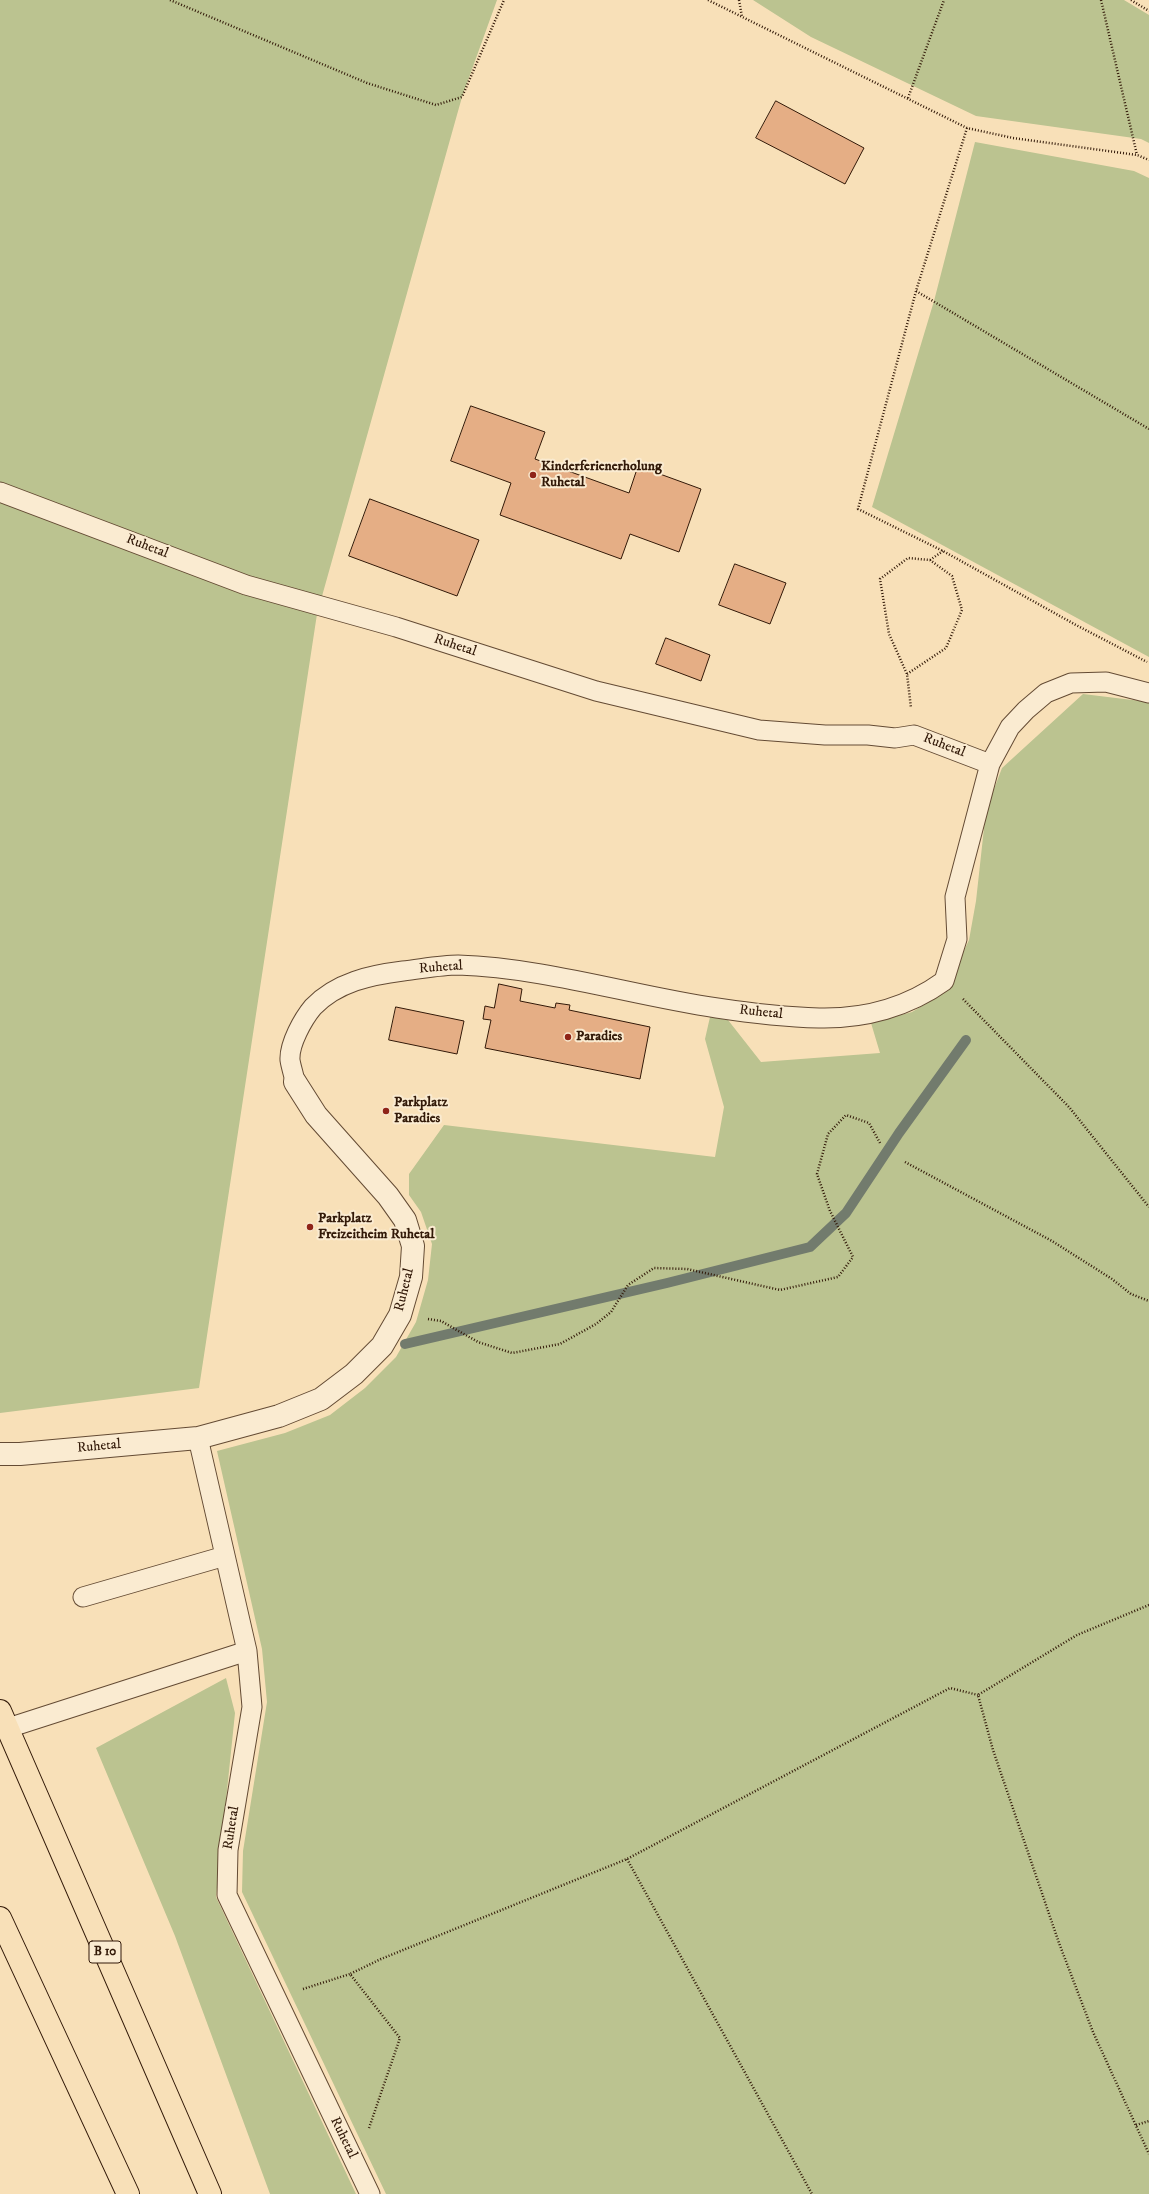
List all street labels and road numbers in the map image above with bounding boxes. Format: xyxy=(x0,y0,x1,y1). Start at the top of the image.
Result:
street label: Ruhetal xyxy=(124,531,170,563)
street label: Ruhetal xyxy=(432,631,478,661)
street label: Ruhetal xyxy=(921,730,967,762)
street label: Ruhetal xyxy=(419,958,463,978)
street label: Ruhetal xyxy=(738,1002,784,1024)
street label: Ruhetal xyxy=(392,1267,418,1313)
street label: Ruhetal xyxy=(76,1437,122,1457)
street label: Ruhetal xyxy=(220,1805,244,1851)
road number: B 10 xyxy=(89,1941,121,1963)
street label: Ruhetal xyxy=(326,2115,360,2161)

